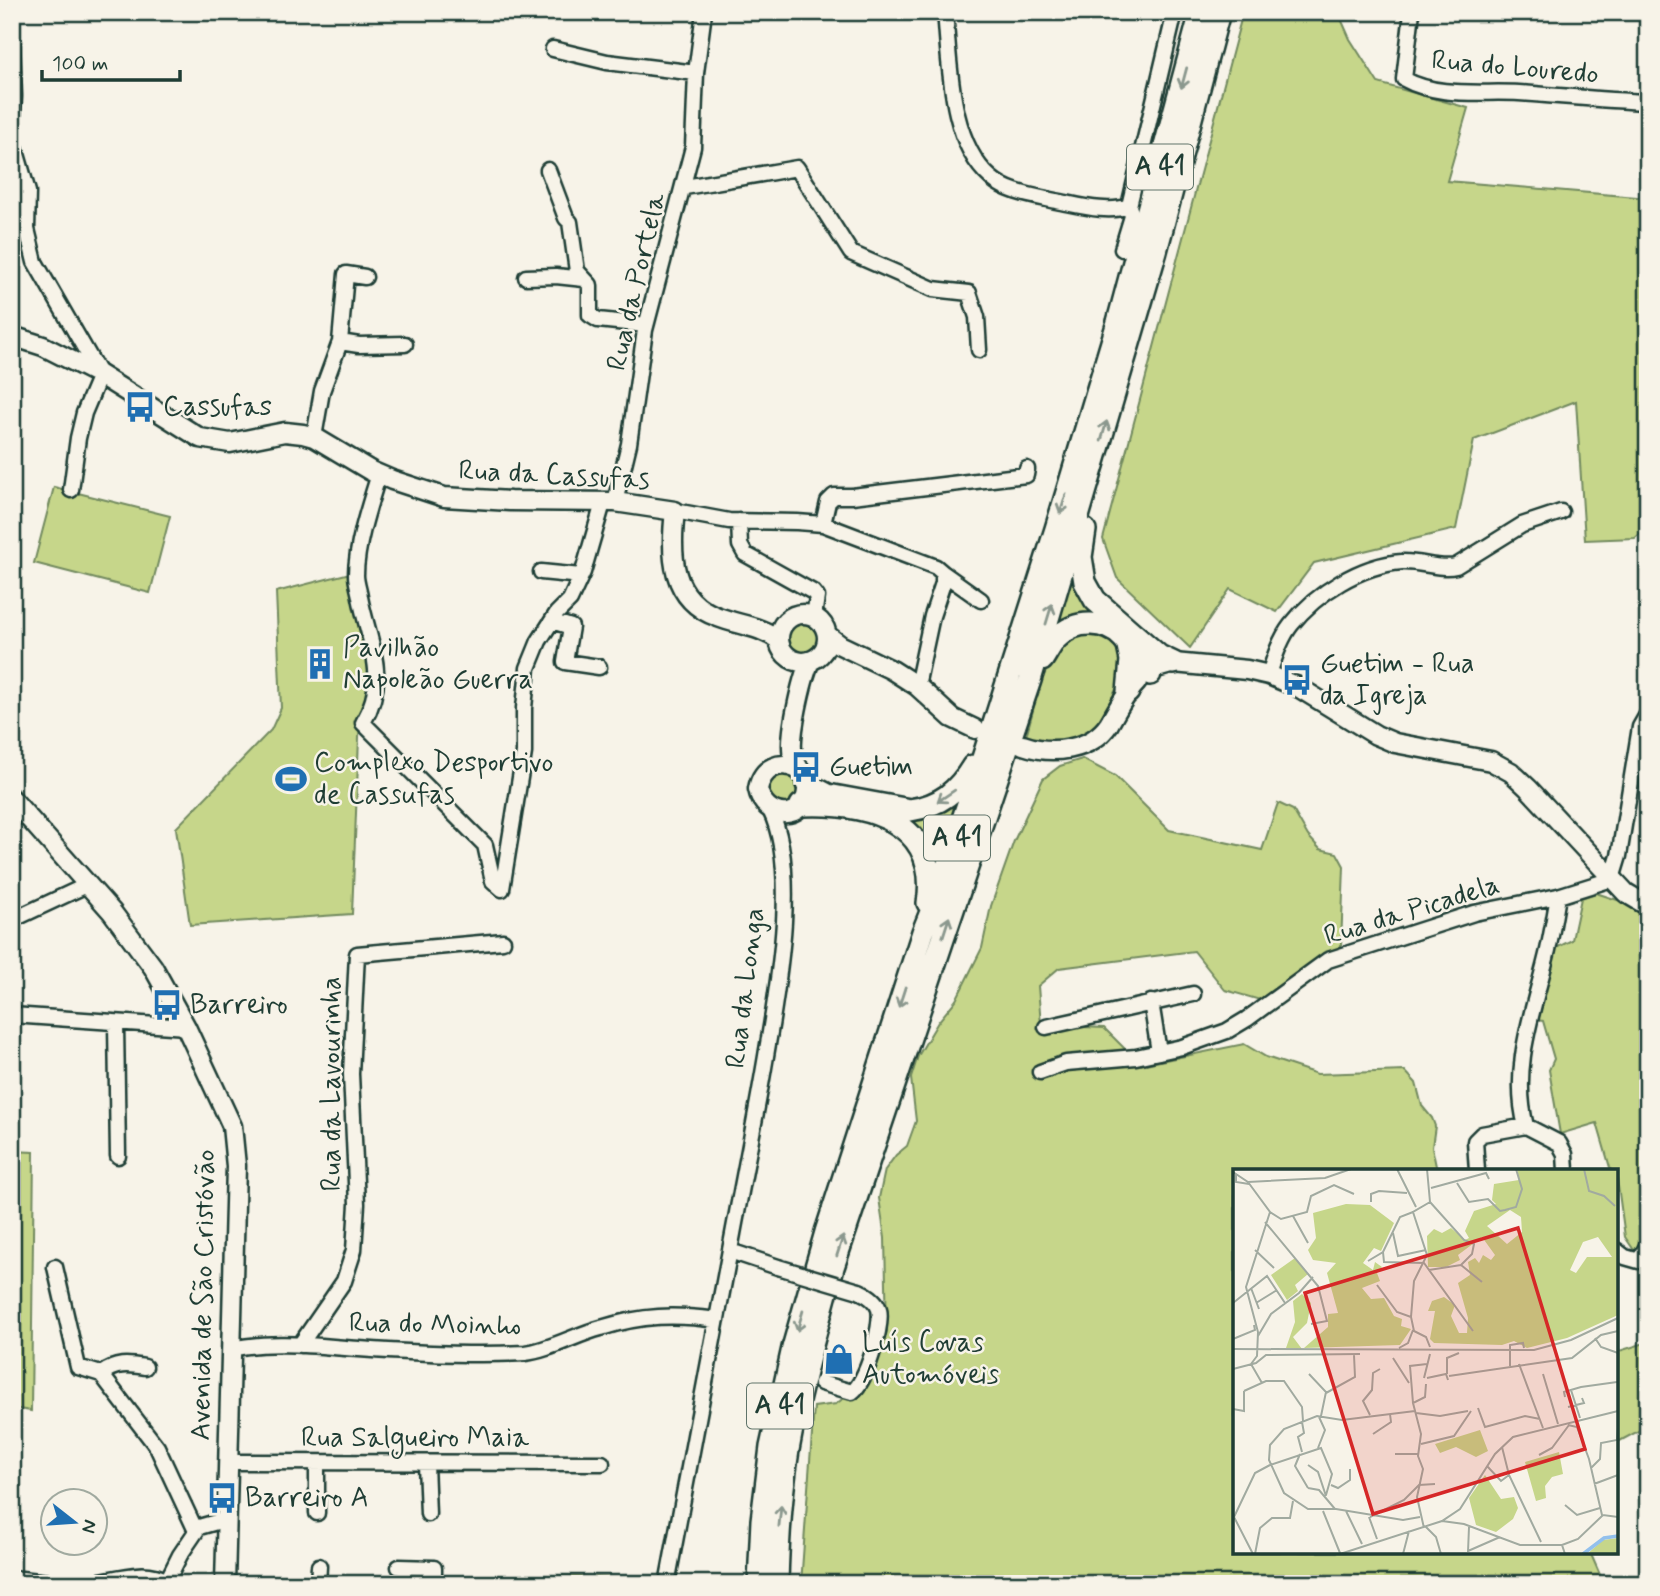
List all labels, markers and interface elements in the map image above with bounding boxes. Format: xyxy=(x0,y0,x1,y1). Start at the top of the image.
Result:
scale bar xyxy=(42,38,180,82)
street label: Rua do Louredo xyxy=(1430,42,1600,94)
text: 100 m xyxy=(52,50,108,78)
one-way arrow xyxy=(1176,67,1189,89)
road number: A 41 xyxy=(1127,144,1193,190)
street label: Rua da Portela xyxy=(599,189,675,374)
place label: Cassufas xyxy=(163,389,272,426)
bus stop icon: Cassufas xyxy=(123,390,157,424)
one-way arrow xyxy=(1099,420,1112,442)
street label: Rua da Cassufas xyxy=(457,453,651,499)
one-way arrow xyxy=(1056,493,1068,515)
one-way arrow xyxy=(1043,603,1056,625)
place label: Pavilhão Napoleão Guerra xyxy=(343,630,533,699)
place label: Guetim - Rua da Igreja xyxy=(1320,646,1474,715)
building icon: Pavilhão Napoleão Guerra xyxy=(303,647,337,681)
bus stop icon: Guetim - Rua da Igreja xyxy=(1280,663,1314,697)
place label: Complexo Desportivo de Cassufas xyxy=(314,745,554,814)
place label: Guetim xyxy=(829,749,913,786)
bus stop icon: Guetim xyxy=(789,750,823,784)
sports icon: Complexo Desportivo de Cassufas xyxy=(274,762,308,796)
one-way arrow xyxy=(937,789,956,803)
road number: A 41 xyxy=(924,816,990,860)
street label: Rua da Picadela xyxy=(1320,867,1504,955)
street label: Rua da Longa xyxy=(718,905,774,1071)
one-way arrow xyxy=(940,916,953,938)
street label: Rua da Lavourinha xyxy=(314,976,351,1192)
one-way arrow xyxy=(894,986,907,1008)
place label: Barreiro xyxy=(190,987,288,1024)
bus stop icon: Barreiro xyxy=(150,988,184,1022)
street label: Avenida de São Cristóvão xyxy=(183,1149,225,1441)
inset map xyxy=(1233,1169,1618,1554)
one-way arrow xyxy=(835,1236,848,1258)
street label: Rua do Moinho xyxy=(348,1305,522,1345)
one-way arrow xyxy=(793,1310,806,1332)
place label: Luís Covas Automóveis xyxy=(862,1325,999,1394)
shop icon: Luís Covas Automóveis xyxy=(822,1342,856,1376)
road number: A 41 xyxy=(747,1384,813,1428)
street label: Rua Salgueiro Maia xyxy=(301,1420,529,1459)
place label: Barreiro A xyxy=(245,1480,369,1517)
bus stop icon: Barreiro A xyxy=(205,1481,239,1515)
north arrow xyxy=(38,1488,108,1558)
one-way arrow xyxy=(774,1505,787,1527)
text: N xyxy=(75,1517,103,1536)

